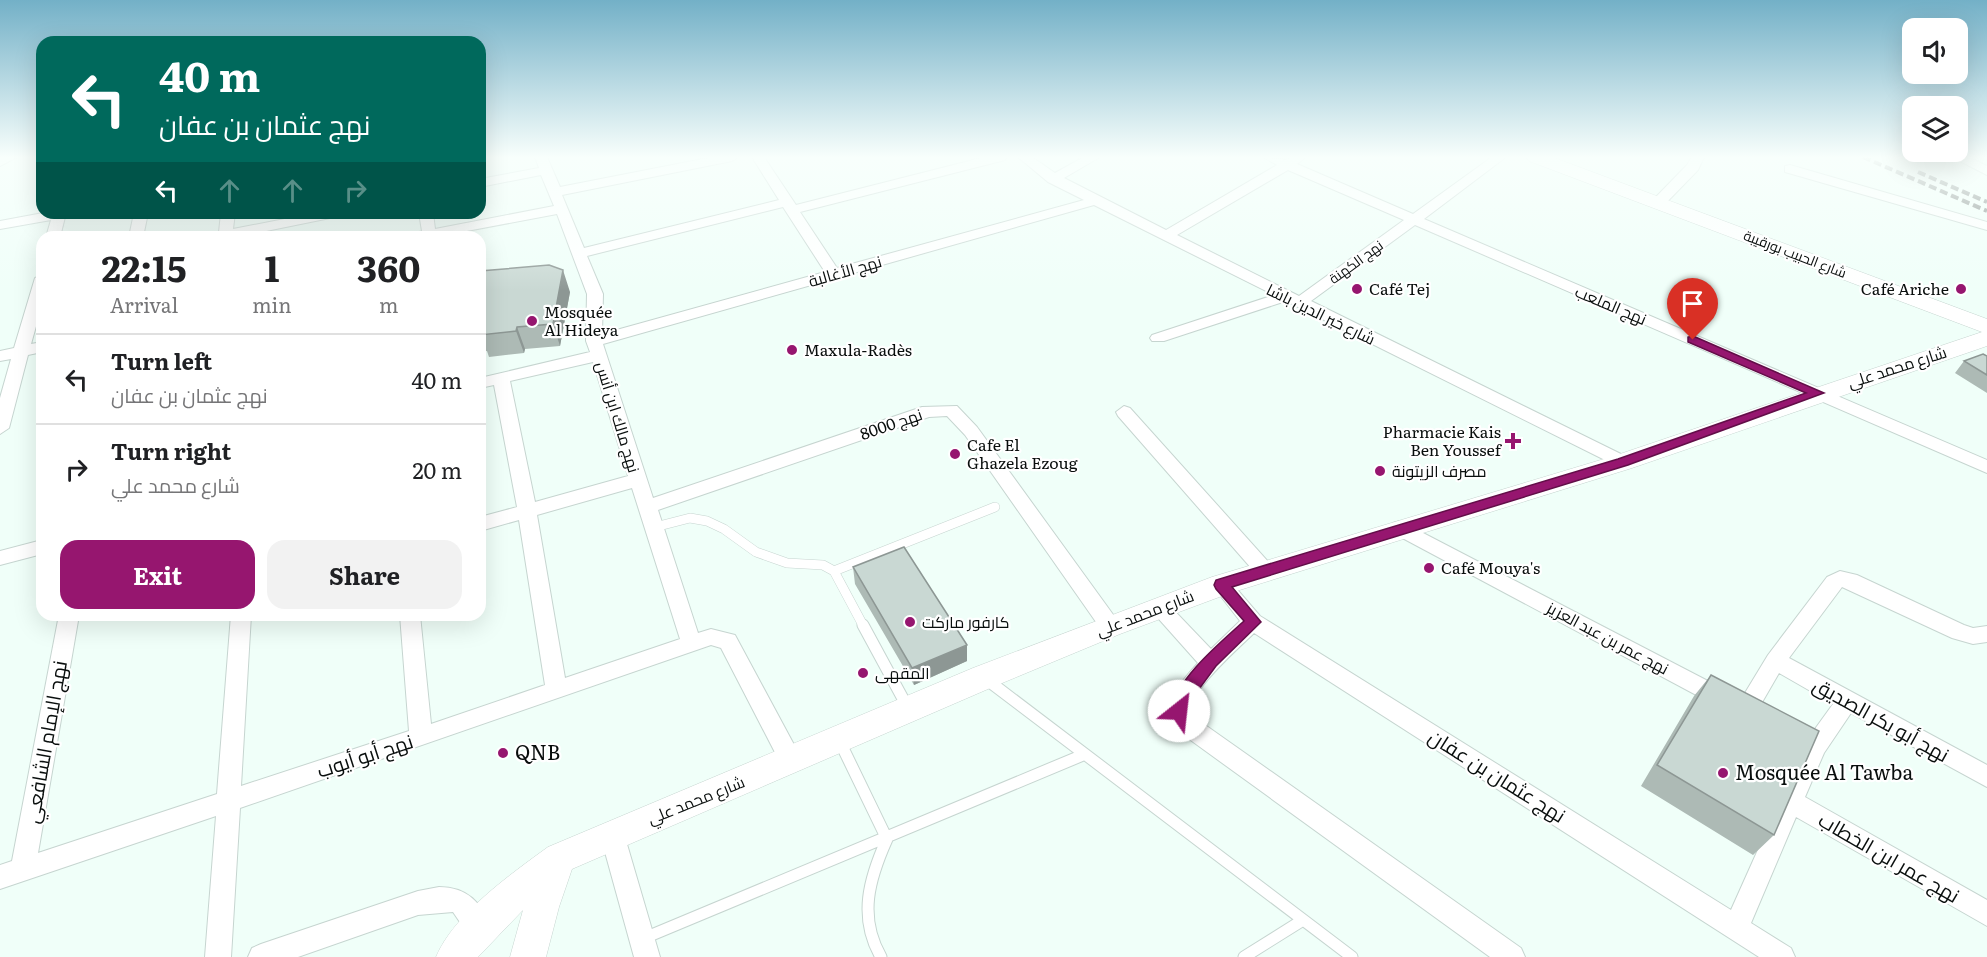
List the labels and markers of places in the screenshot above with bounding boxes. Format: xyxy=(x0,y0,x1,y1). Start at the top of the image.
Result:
place label: Café Tej xyxy=(1369,276,1430,300)
place label: Café Ariche xyxy=(1861,276,1949,300)
pin xyxy=(1667,278,1718,340)
marker: Café Tej xyxy=(1350,282,1364,296)
marker: Café Ariche xyxy=(1954,282,1968,296)
place label: Mosquée Al Hideya xyxy=(544,299,619,341)
marker: Mosquée Al Hideya xyxy=(525,314,539,328)
place label: Maxula-Radès xyxy=(804,337,912,361)
marker: Maxula-Radès xyxy=(785,343,799,357)
place label: Pharmacie Kais Ben Youssef xyxy=(1383,419,1503,461)
place label: Cafe El Ghazela Ezoug xyxy=(967,432,1078,474)
marker: Pharmacie Kais Ben Youssef xyxy=(1506,434,1520,448)
marker: Cafe El Ghazela Ezoug xyxy=(948,447,962,461)
place label: مصرف الزيتونة xyxy=(1392,458,1486,482)
marker: مصرف الزيتونة xyxy=(1373,464,1387,478)
place label: Café Mouya's xyxy=(1441,555,1540,579)
marker: Café Mouya's xyxy=(1422,561,1436,575)
place label: كارفور ماركت xyxy=(922,609,1010,633)
marker: كارفور ماركت xyxy=(903,615,917,629)
place label: المقهى xyxy=(875,660,929,684)
marker: المقهى xyxy=(856,666,870,680)
place label: QNB xyxy=(515,736,560,766)
marker: QNB xyxy=(496,746,510,760)
place label: Mosquée Al Tawba xyxy=(1735,756,1913,786)
marker: Mosquée Al Tawba xyxy=(1716,766,1730,780)

